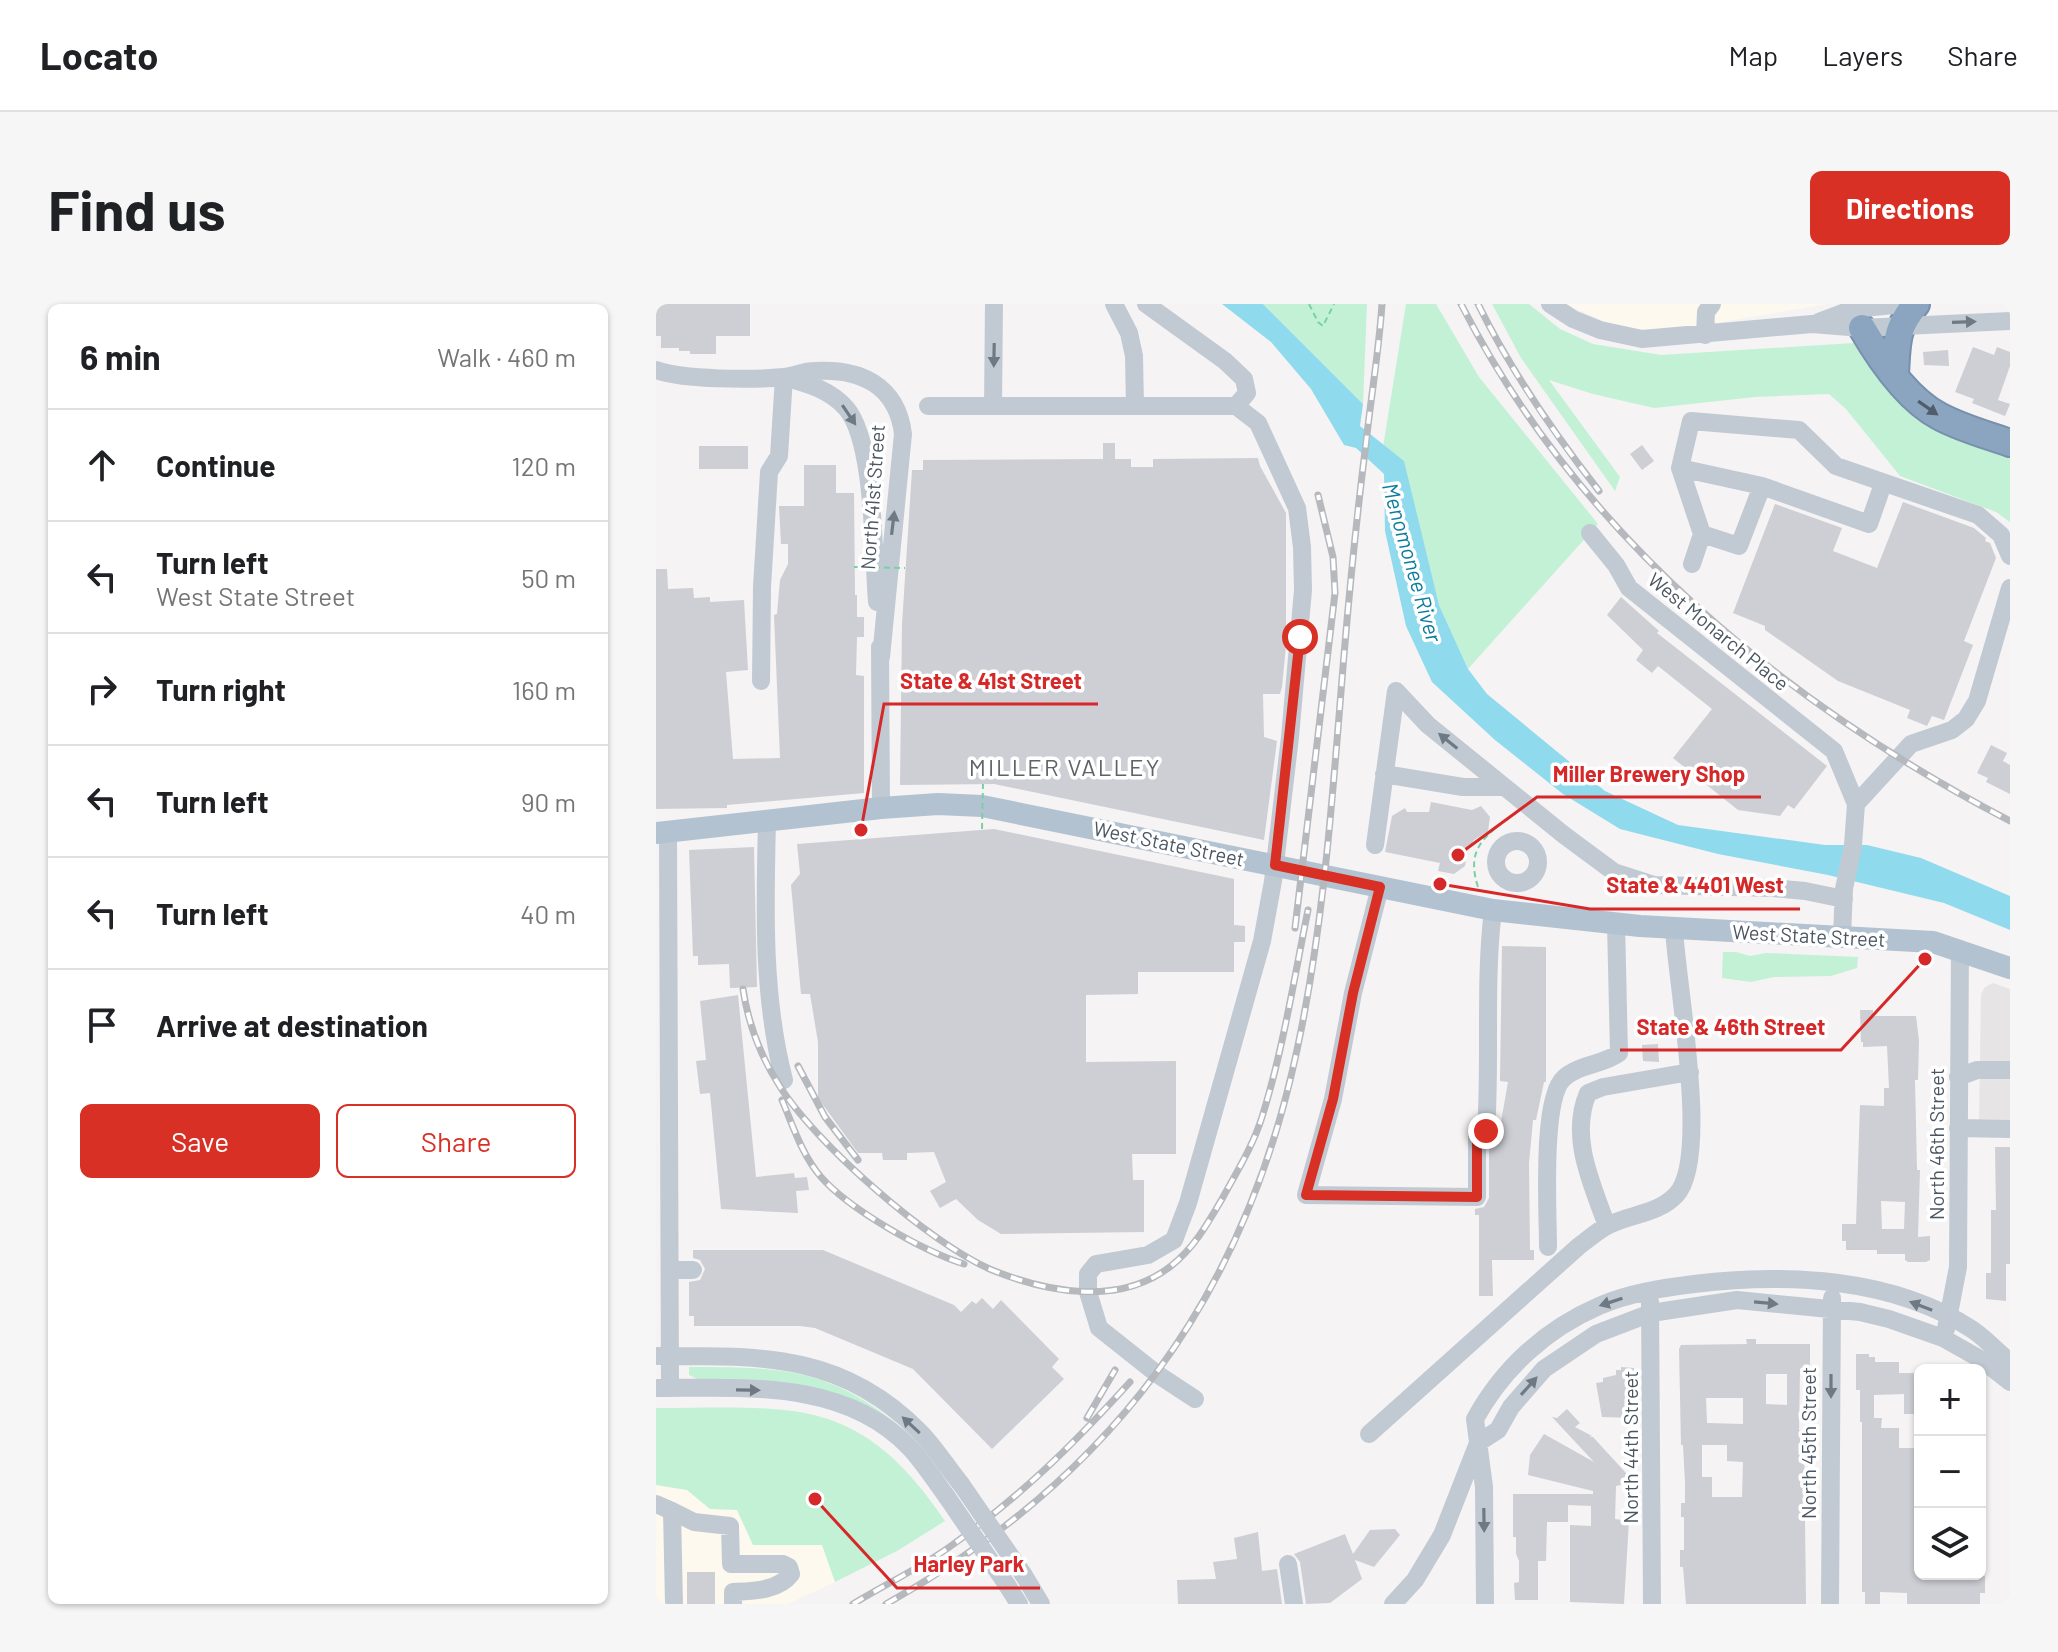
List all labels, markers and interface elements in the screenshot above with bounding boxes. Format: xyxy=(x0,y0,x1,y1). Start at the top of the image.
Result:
text: Locato xyxy=(40,32,158,78)
text: Map xyxy=(1728,38,1778,72)
text: Layers xyxy=(1822,38,1903,72)
text: Share xyxy=(1947,38,2018,72)
button: Directions xyxy=(1810,171,2010,245)
text: Find us xyxy=(48,175,226,242)
one-way arrow xyxy=(1952,315,1977,328)
text: 6 min xyxy=(80,336,161,377)
text: Walk · 460 m xyxy=(437,341,576,372)
one-way arrow xyxy=(987,343,1000,368)
one-way arrow xyxy=(1917,400,1938,415)
one-way arrow xyxy=(841,404,856,425)
street label: North 41st Street xyxy=(855,423,889,571)
icon: ahead xyxy=(80,443,124,487)
text: Continue xyxy=(156,447,276,483)
text: 120 m xyxy=(512,450,576,481)
water label: Menomonee River xyxy=(1378,479,1449,646)
one-way arrow xyxy=(887,510,900,535)
text: Turn left xyxy=(156,544,269,580)
icon: left xyxy=(80,555,124,599)
text: 50 m xyxy=(521,562,576,593)
street label: West Monarch Place xyxy=(1644,567,1794,695)
text: West State Street xyxy=(156,580,355,611)
route start xyxy=(1282,619,1318,655)
callout: State & 41st Street xyxy=(884,658,1098,704)
icon: right xyxy=(80,667,124,711)
text: State & 41st Street xyxy=(900,667,1082,693)
text: Turn right xyxy=(156,671,286,707)
text: 160 m xyxy=(512,674,576,705)
one-way arrow xyxy=(1438,733,1458,750)
callout: Miller Brewery Shop xyxy=(1537,751,1761,797)
district label: MILLER VALLEY xyxy=(969,752,1161,781)
text: Miller Brewery Shop xyxy=(1553,760,1745,786)
icon: left xyxy=(80,779,124,823)
text: Turn left xyxy=(156,783,269,819)
text: 90 m xyxy=(521,786,576,817)
street label: West State Street xyxy=(1092,815,1246,871)
callout: State & 4401 West xyxy=(1590,863,1800,909)
text: State & 4401 West xyxy=(1606,871,1784,897)
icon: left xyxy=(80,891,124,935)
text: Turn left xyxy=(156,895,269,931)
text: 40 m xyxy=(520,898,576,929)
street label: West State Street xyxy=(1732,919,1886,951)
icon: arrive xyxy=(80,1003,124,1047)
callout: State & 46th Street xyxy=(1620,1004,1841,1050)
text: Arrive at destination xyxy=(156,1007,428,1043)
text: State & 46th Street xyxy=(1637,1013,1825,1039)
street label: North 46th Street xyxy=(1924,1068,1948,1220)
button: Save xyxy=(80,1104,320,1178)
button: Share xyxy=(336,1104,576,1178)
route end xyxy=(1468,1113,1504,1149)
one-way arrow xyxy=(1599,1297,1623,1309)
one-way arrow xyxy=(1754,1297,1779,1310)
one-way arrow xyxy=(1909,1299,1933,1312)
map controls xyxy=(1914,1364,1986,1580)
button: + xyxy=(1914,1364,1986,1436)
street label: North 45th Street xyxy=(1796,1367,1820,1519)
street label: North 44th Street xyxy=(1618,1371,1642,1523)
one-way arrow xyxy=(1825,1374,1837,1399)
one-way arrow xyxy=(1520,1377,1538,1396)
one-way arrow xyxy=(736,1383,761,1396)
one-way arrow xyxy=(902,1416,921,1434)
button: − xyxy=(1914,1436,1986,1508)
one-way arrow xyxy=(1478,1508,1490,1533)
button: layers xyxy=(1914,1508,1986,1580)
callout: Harley Park xyxy=(897,1542,1040,1588)
text: Harley Park xyxy=(914,1550,1025,1576)

